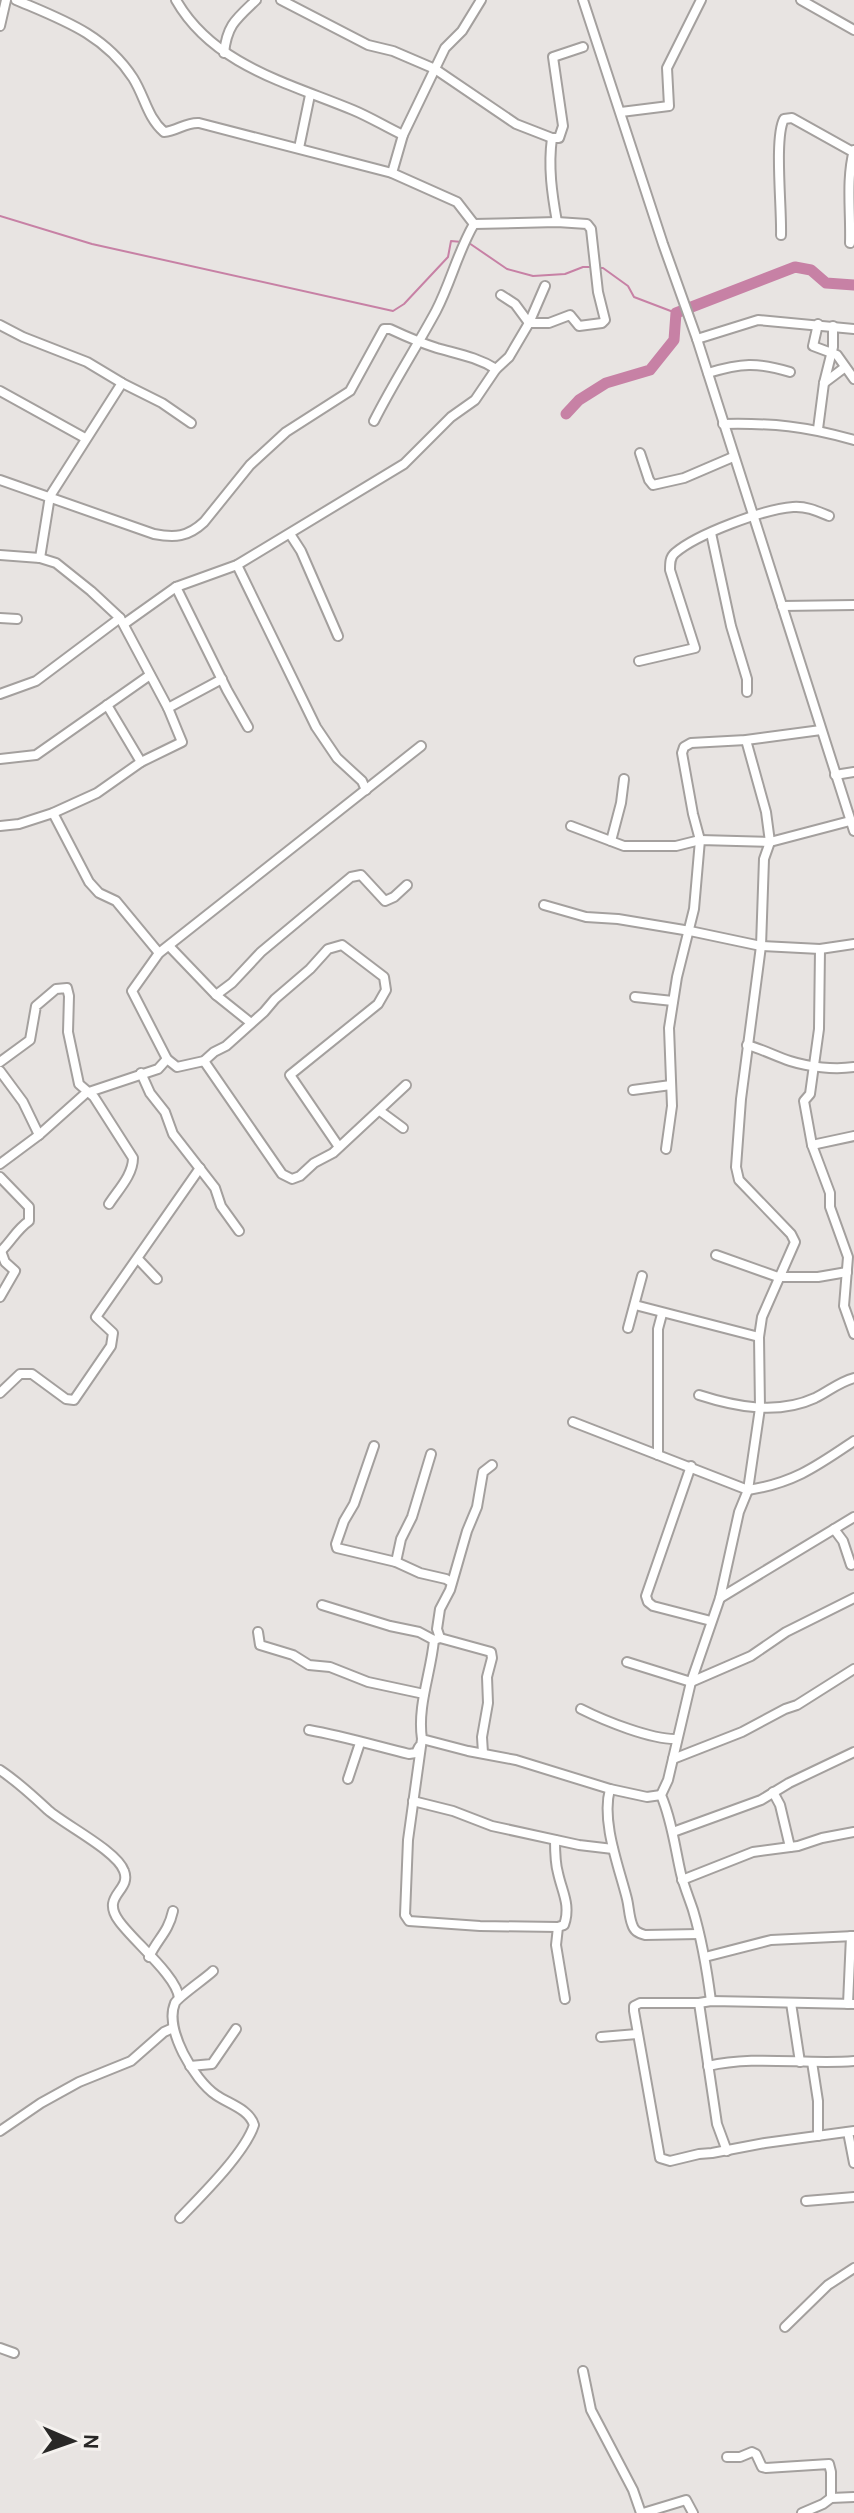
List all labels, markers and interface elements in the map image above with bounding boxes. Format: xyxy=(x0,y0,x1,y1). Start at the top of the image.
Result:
north arrow xyxy=(32,2401,112,2481)
text: N xyxy=(78,2433,104,2450)

